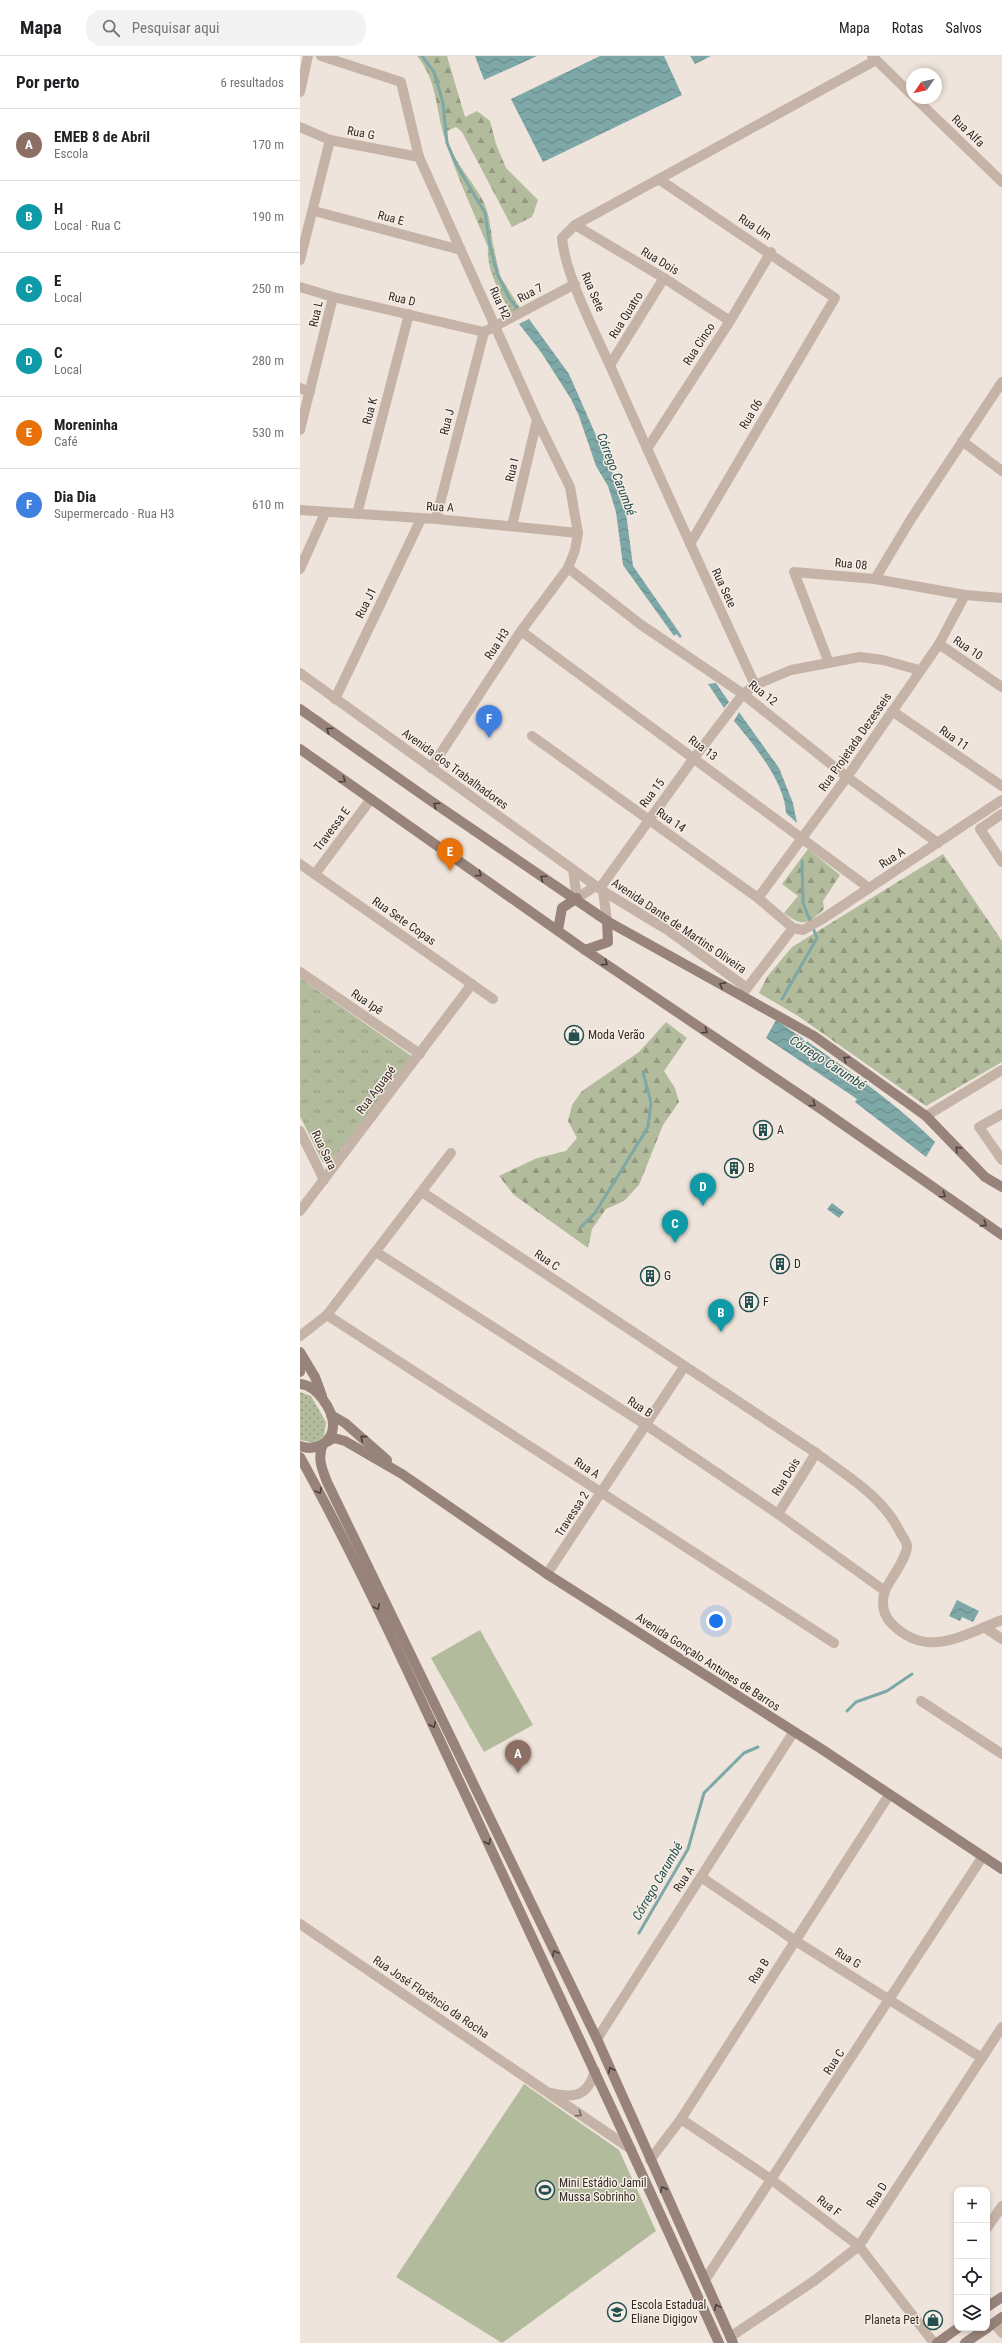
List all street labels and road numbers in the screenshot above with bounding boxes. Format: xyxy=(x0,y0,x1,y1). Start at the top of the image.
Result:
street label: Rua Alfa xyxy=(949,112,987,150)
street label: Rua G xyxy=(346,123,376,143)
street label: Rua E xyxy=(376,208,406,228)
street label: Rua Um xyxy=(736,211,774,243)
street label: Rua Dois xyxy=(638,244,682,278)
street label: Rua Sete xyxy=(578,270,608,314)
street label: Rua 7 xyxy=(515,281,545,305)
street label: Rua H2 xyxy=(486,285,514,321)
street label: Rua D xyxy=(387,289,417,309)
street label: Rua Quatro xyxy=(606,289,646,341)
street label: Rua L xyxy=(306,299,326,328)
street label: Rua Cinco xyxy=(680,320,718,368)
street label: Rua K xyxy=(360,396,380,426)
street label: Rua 06 xyxy=(737,396,765,432)
street label: Rua J xyxy=(437,407,457,437)
street label: Rua I xyxy=(503,457,521,483)
street label: Rua A xyxy=(426,499,454,515)
street label: Rua 08 xyxy=(834,556,868,572)
street label: Rua Sete xyxy=(709,566,739,610)
street label: Rua J1 xyxy=(353,585,379,621)
street label: Rua H3 xyxy=(482,626,512,662)
street label: Rua 10 xyxy=(951,633,985,663)
street label: Rua 12 xyxy=(746,677,780,709)
street label: Rua Projetada Dezesseis xyxy=(816,690,894,794)
street label: Rua 11 xyxy=(937,723,971,753)
street label: Avenida dos Trabalhadores xyxy=(399,726,511,812)
street label: Rua 13 xyxy=(686,733,720,763)
street label: Rua 15 xyxy=(637,776,667,810)
street label: Travessa E xyxy=(311,804,353,854)
street label: Rua 14 xyxy=(654,805,688,835)
street label: Rua A xyxy=(877,845,907,871)
street label: Avenida Dante de Martins Oliveira xyxy=(609,876,749,977)
street label: Rua Sete Copas xyxy=(370,894,438,948)
street label: Rua Ipê xyxy=(348,986,386,1018)
street label: Rua Aguapé xyxy=(353,1063,399,1117)
street label: Rua Sara xyxy=(309,1128,340,1172)
street label: Rua C xyxy=(532,1247,562,1274)
street label: Rua B xyxy=(625,1394,655,1420)
street label: Rua A xyxy=(572,1455,602,1481)
street label: Rua Dois xyxy=(769,1456,803,1498)
street label: Travessa 2 xyxy=(552,1489,592,1539)
street label: Avenida Gonçalo Antunes de Barros xyxy=(633,1610,783,1714)
street label: Rua A xyxy=(671,1864,697,1894)
street label: Rua G xyxy=(832,1945,864,1971)
street label: Rua José Florêncio da Rocha xyxy=(370,1953,492,2041)
street label: Rua B xyxy=(746,1956,772,1986)
street label: Rua C xyxy=(821,2047,847,2077)
street label: Rua D xyxy=(864,2180,890,2210)
street label: Rua F xyxy=(814,2192,844,2220)

